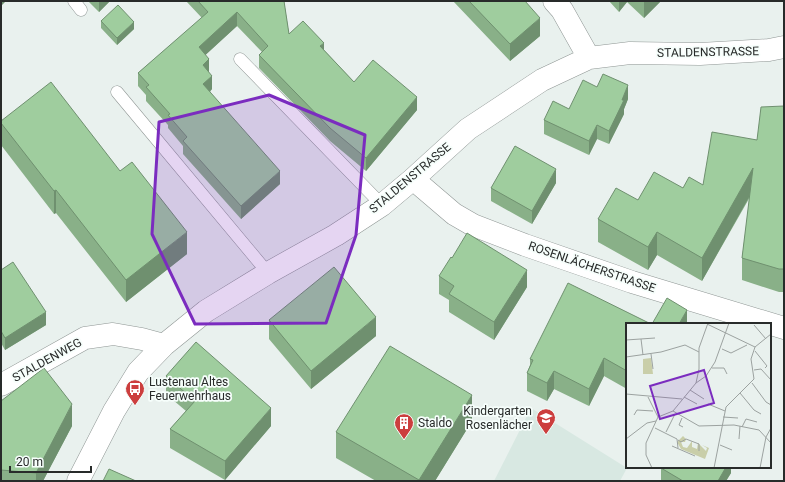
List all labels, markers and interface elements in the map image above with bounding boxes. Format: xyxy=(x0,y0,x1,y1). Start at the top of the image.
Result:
street label: STALDENSTRASSE xyxy=(657,44,759,60)
street label: STALDENSTRASSE xyxy=(366,140,454,216)
street label: ROSENLÄCHERSTRASSE xyxy=(527,238,658,295)
inset map xyxy=(626,323,771,468)
street label: STALDENWEG xyxy=(10,335,84,385)
place label: Lustenau Altes Feuerwehrhaus xyxy=(149,375,231,403)
bus stop icon: Lustenau Altes Feuerwehrhaus xyxy=(124,378,146,406)
place label: Kindergarten Rosenlächer xyxy=(463,404,532,432)
school or university icon: Kindergarten Rosenlächer xyxy=(535,407,557,435)
building icon: Staldo xyxy=(393,412,415,440)
place label: Staldo xyxy=(418,416,452,430)
scale bar xyxy=(10,448,91,474)
text: 20 m xyxy=(16,455,43,469)

